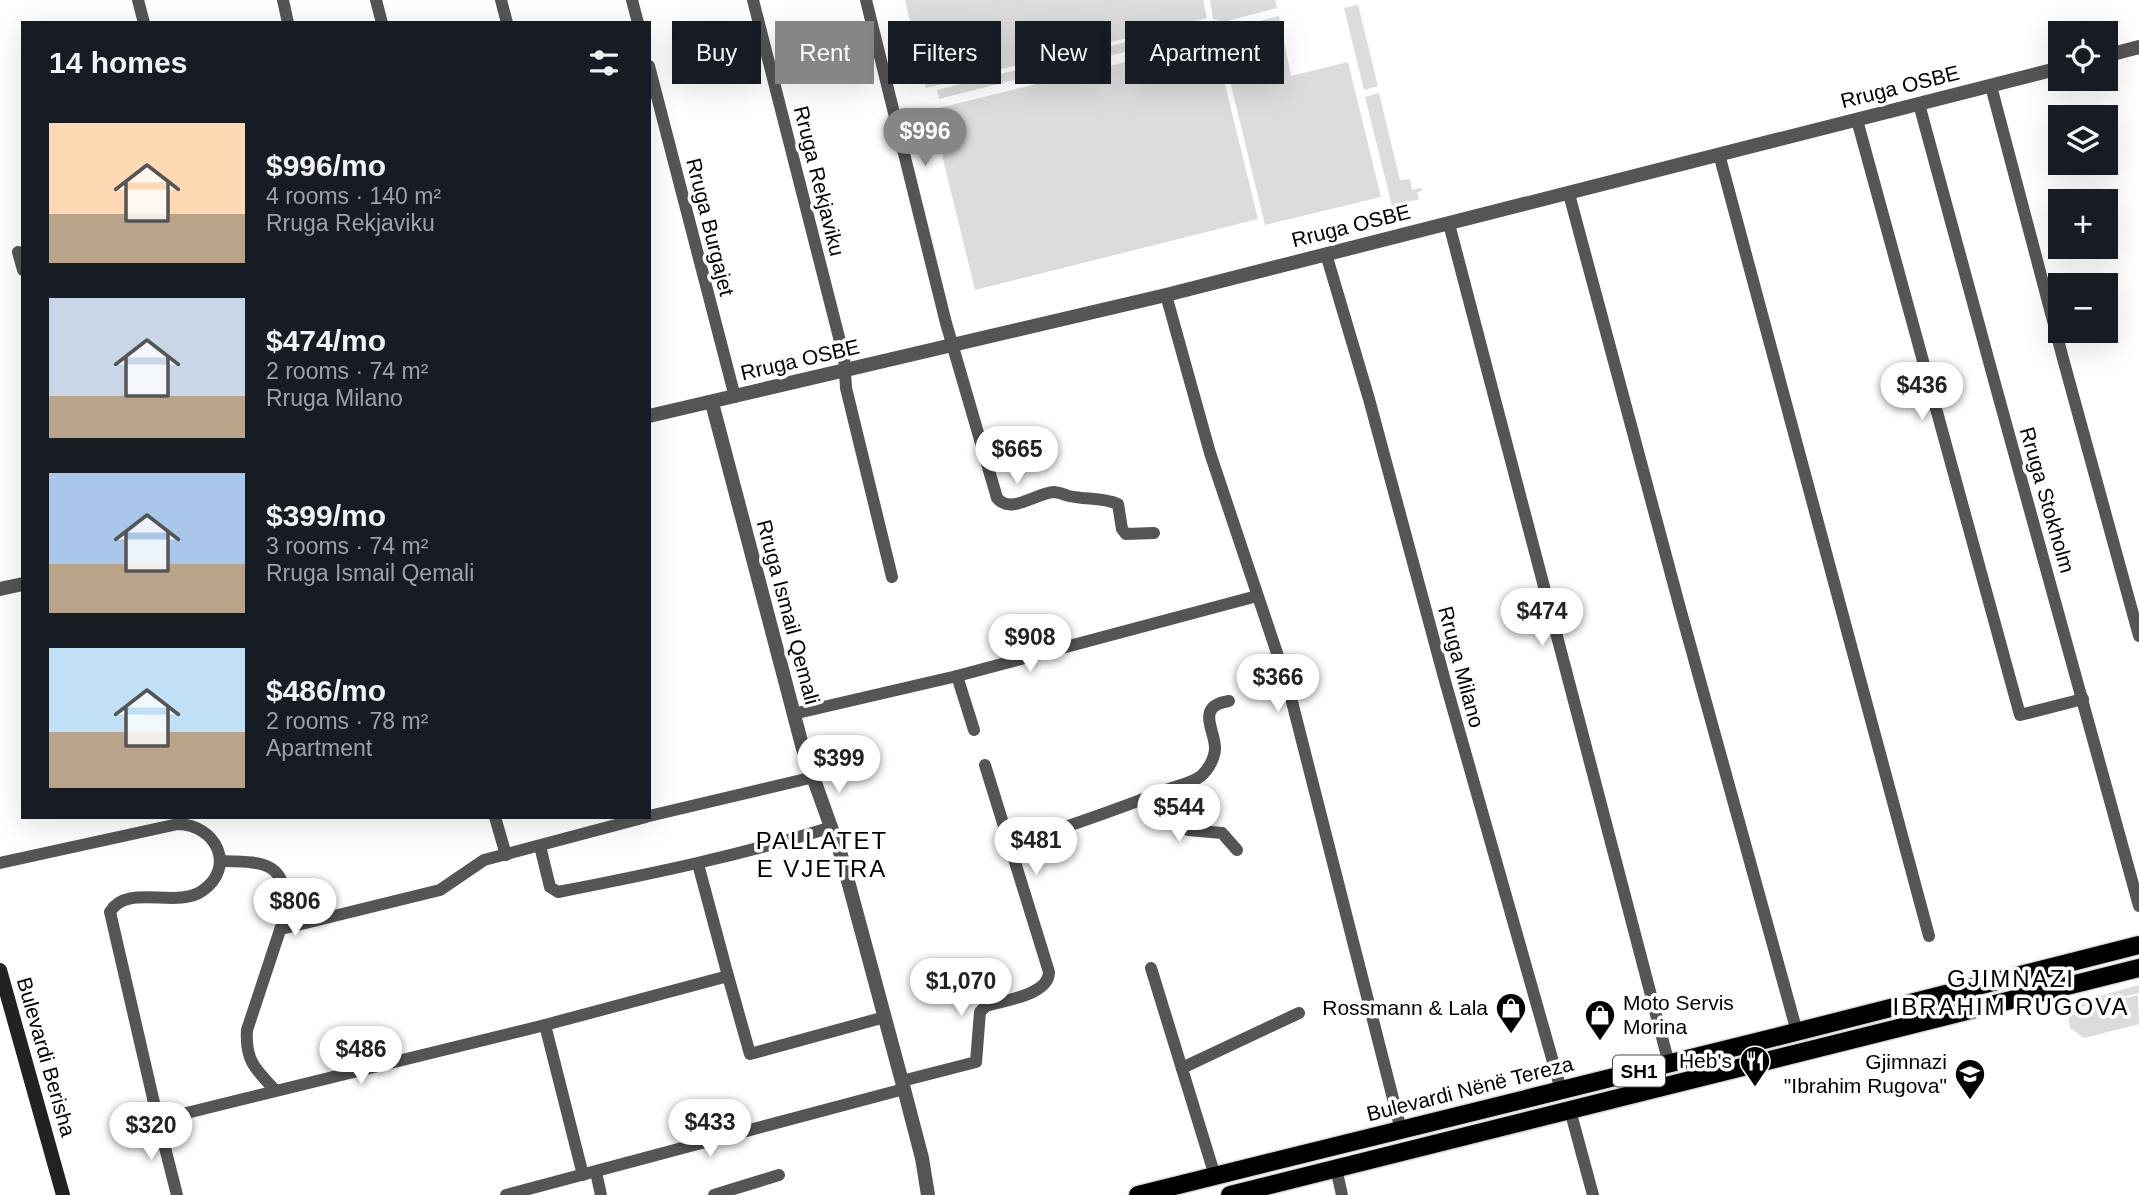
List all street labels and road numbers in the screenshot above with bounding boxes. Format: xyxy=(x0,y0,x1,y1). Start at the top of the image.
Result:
street label: Rruga OSBE xyxy=(1838,61,1962,112)
street label: Rruga Rekjaviku xyxy=(790,103,849,258)
street label: Rruga Burgajet xyxy=(682,156,739,298)
street label: Rruga OSBE xyxy=(1289,200,1413,251)
street label: Rruga OSBE xyxy=(738,335,862,384)
street label: Rruga Stokholm xyxy=(2016,424,2079,575)
street label: Rruga Ismail Qemali xyxy=(753,517,824,707)
street label: Rruga Milano xyxy=(1434,604,1489,730)
street label: Bulevardi Berisha xyxy=(13,975,80,1139)
street label: Bulevardi Nënë Tereza xyxy=(1364,1052,1576,1125)
road number: SH1 xyxy=(1613,1056,1665,1086)

